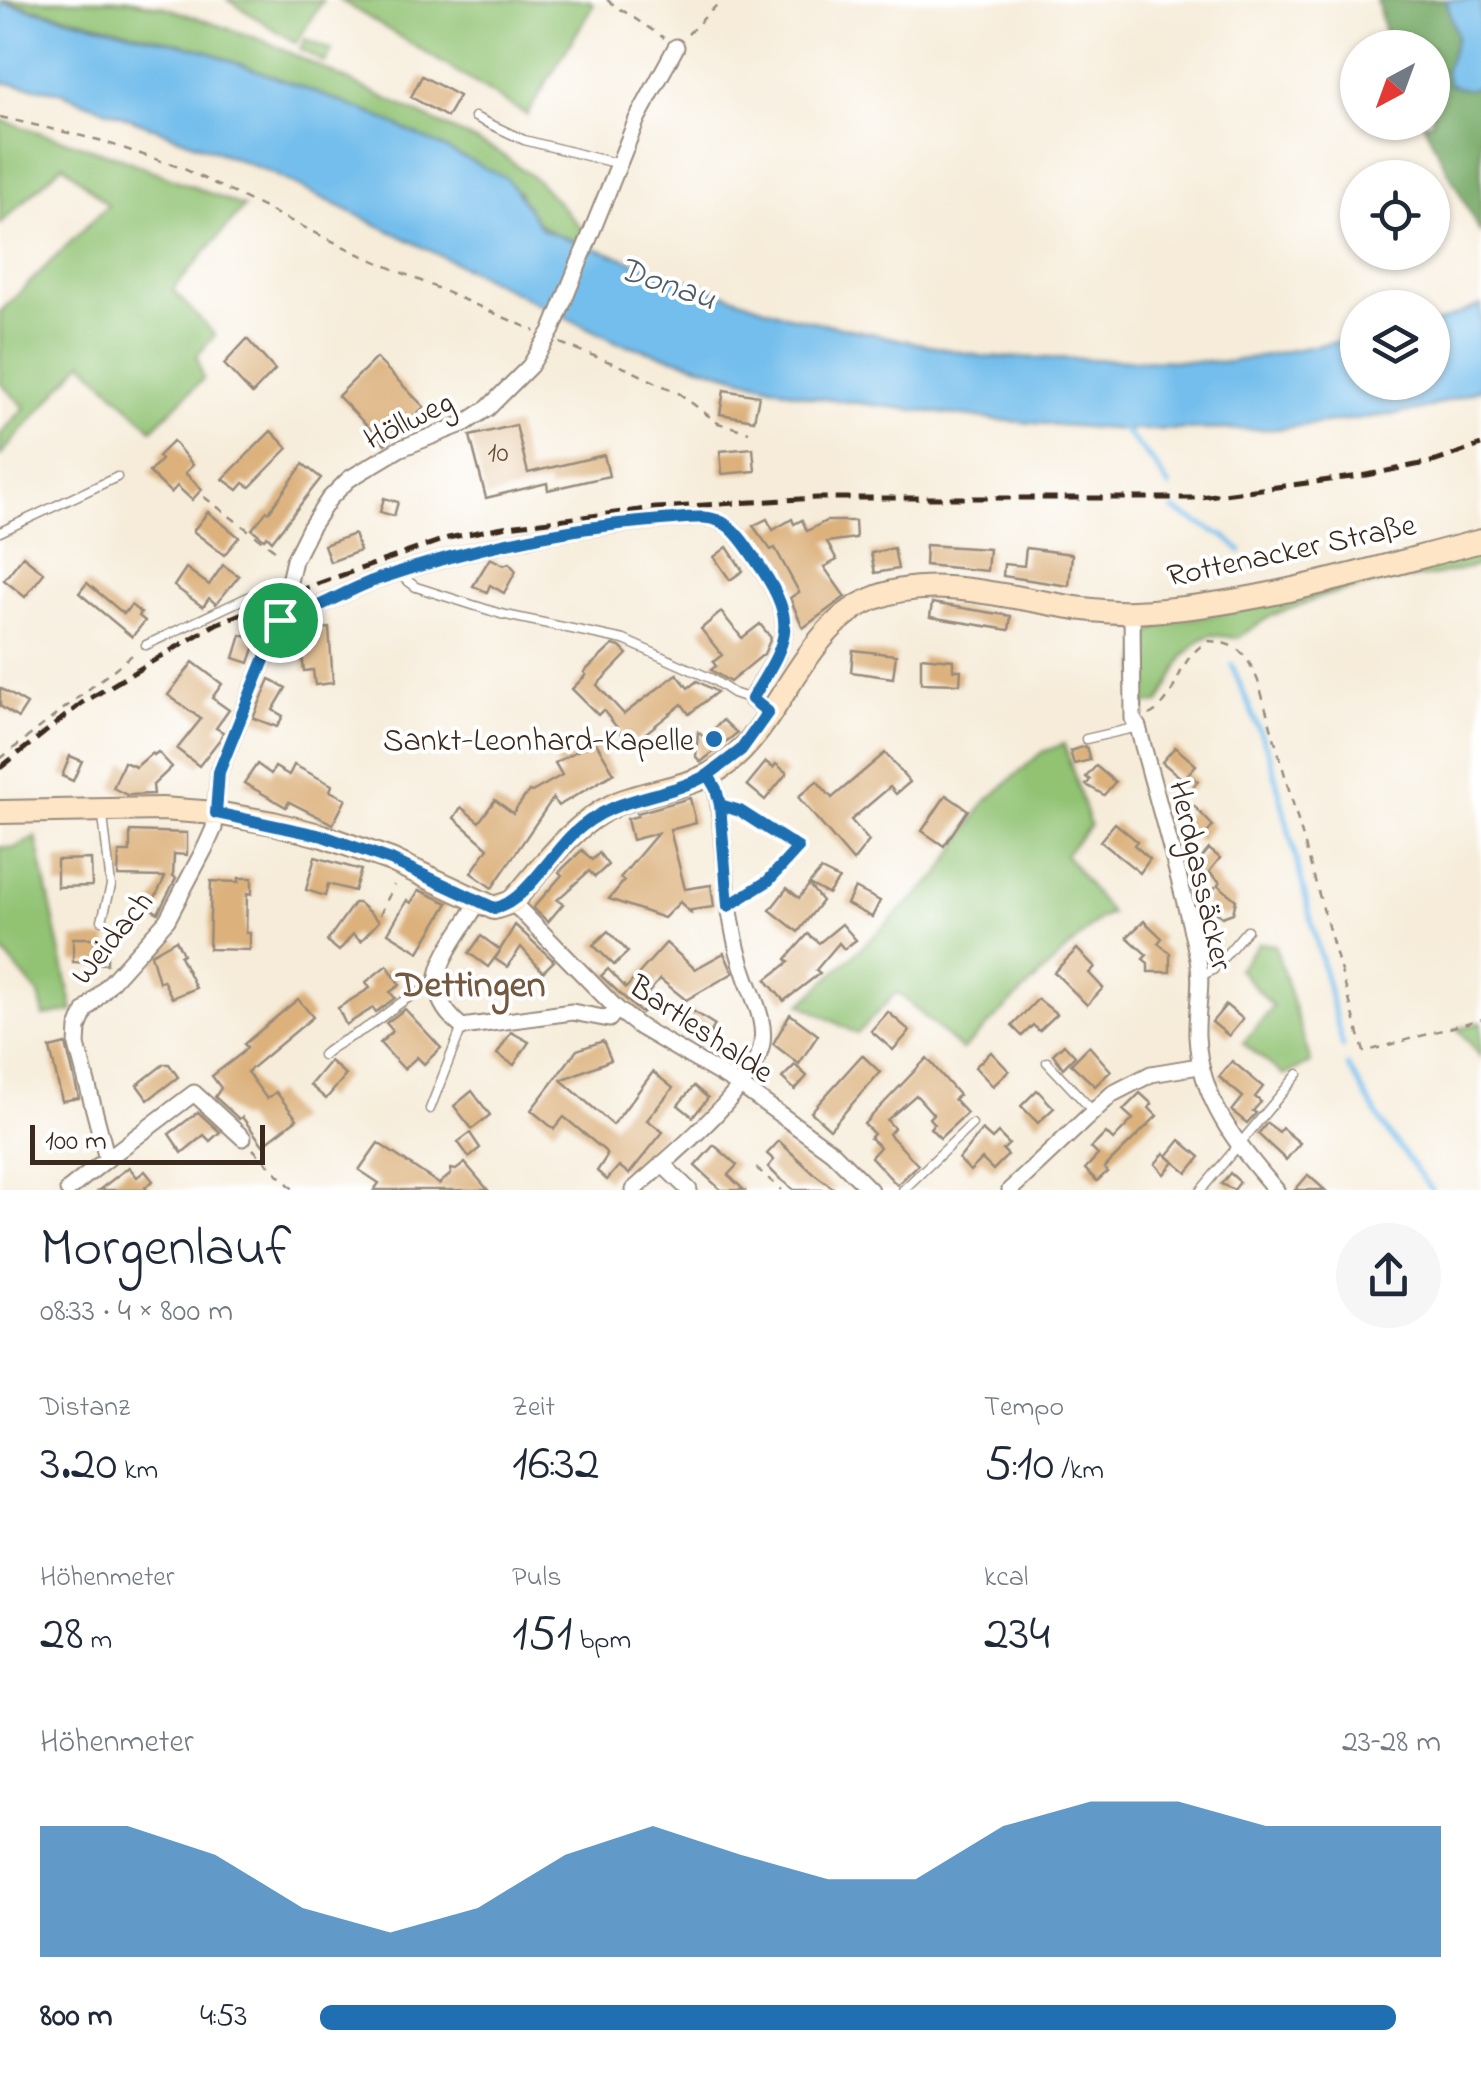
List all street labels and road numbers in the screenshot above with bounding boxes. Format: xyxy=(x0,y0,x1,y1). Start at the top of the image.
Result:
street label: Höllweg xyxy=(357,380,462,464)
street label: Rottenacker Straße xyxy=(1163,503,1421,602)
street label: Herdgassäcker xyxy=(1154,776,1243,976)
street label: Weidach xyxy=(61,882,166,997)
street label: Bartleshalde xyxy=(617,965,782,1097)

